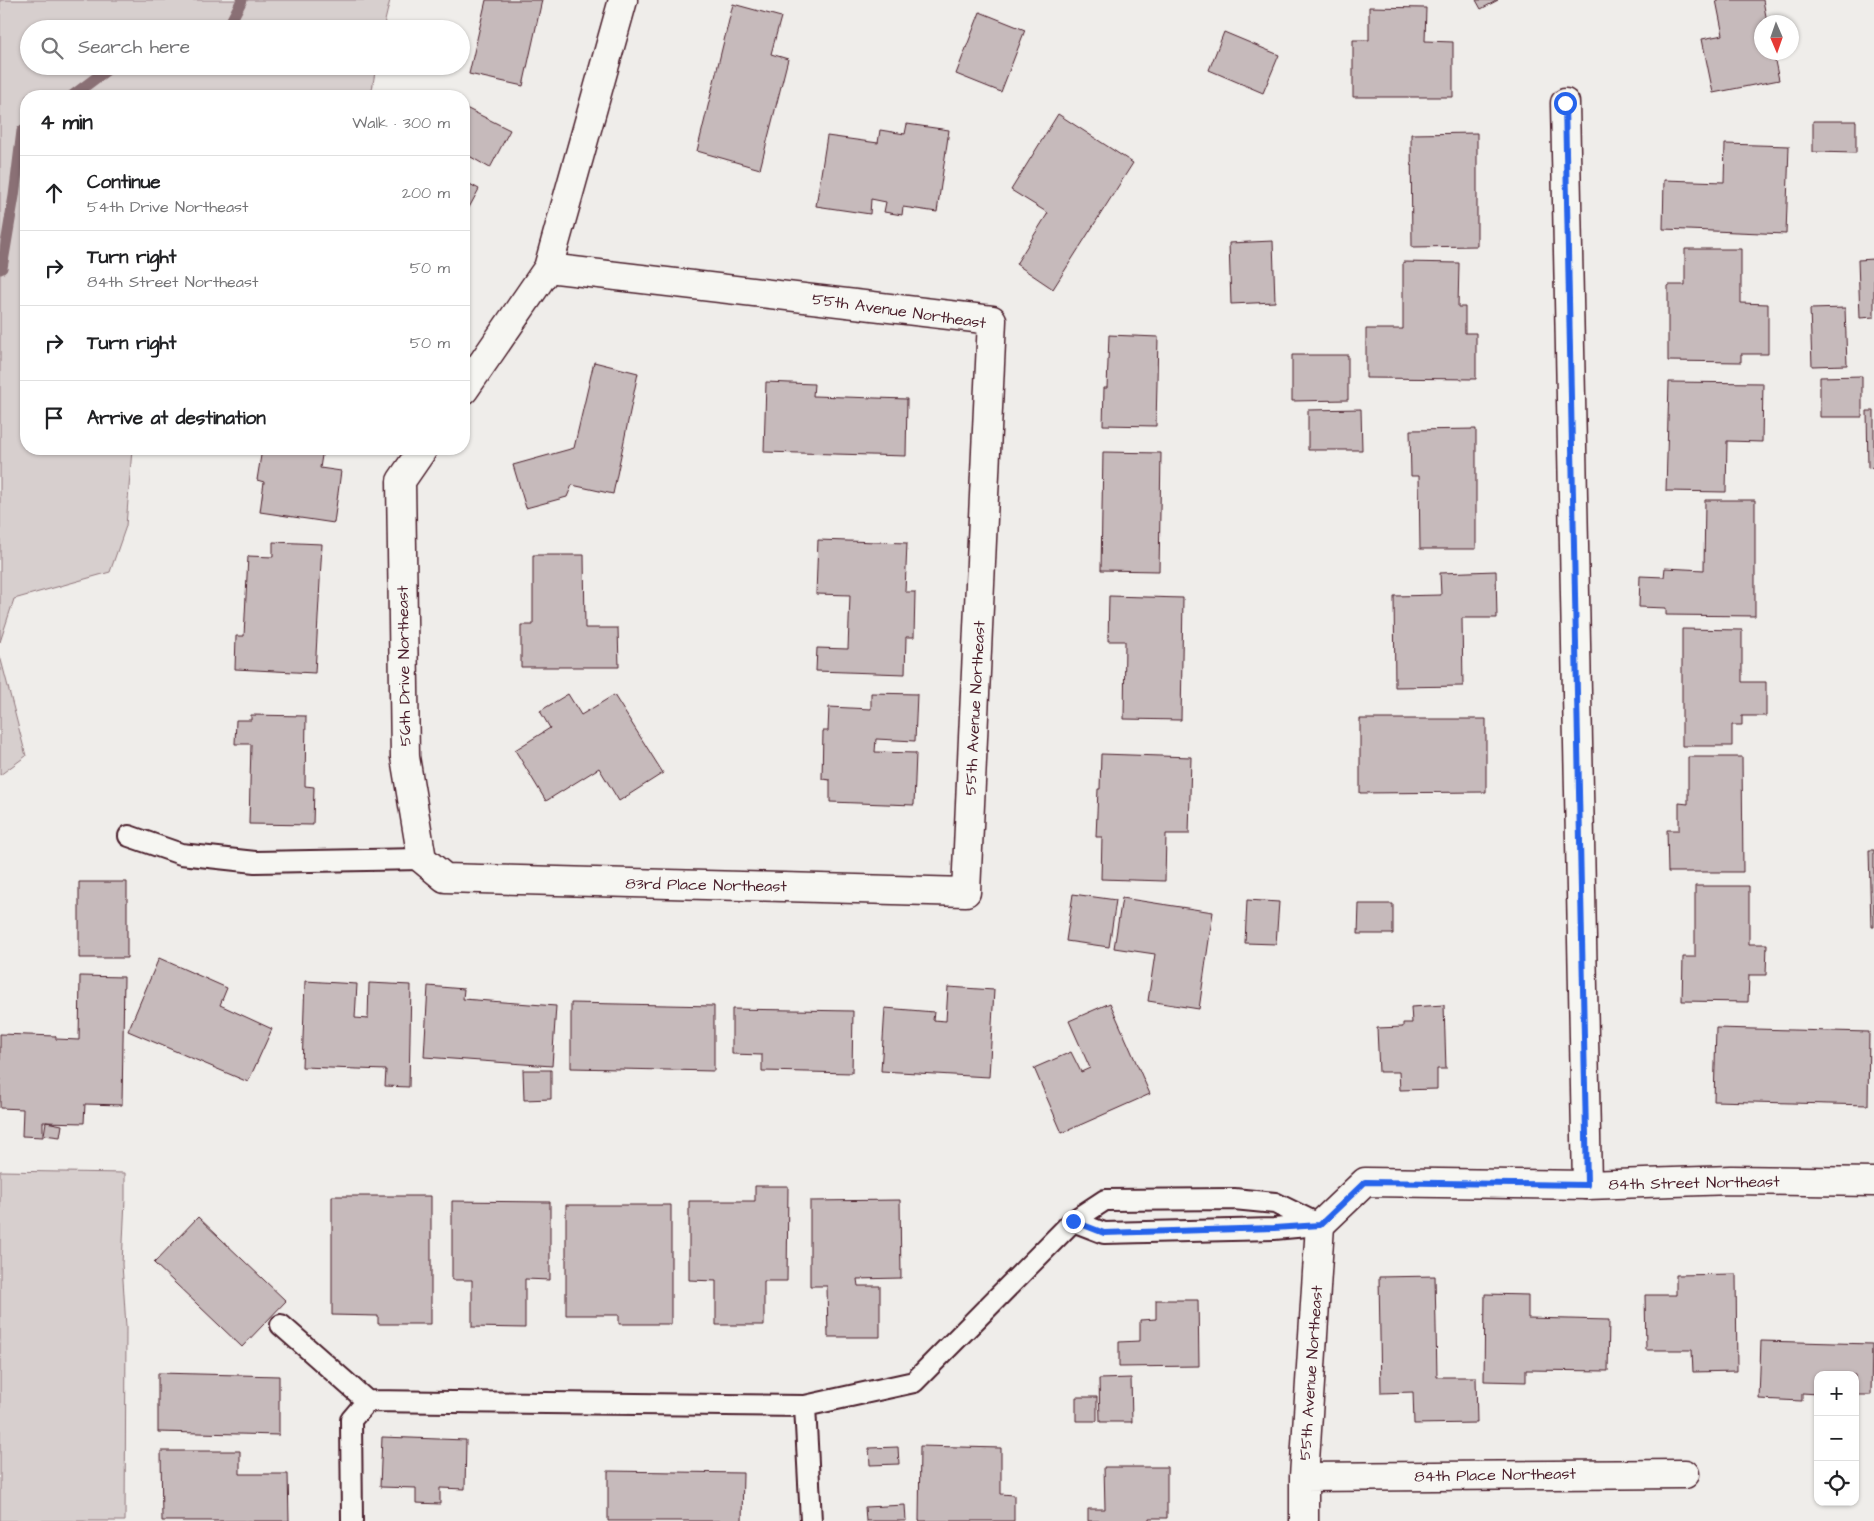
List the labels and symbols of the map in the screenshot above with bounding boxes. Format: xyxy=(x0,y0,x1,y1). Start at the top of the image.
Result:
north arrow xyxy=(1754,15,1799,60)
route start xyxy=(1554,92,1577,115)
street label: 55th Avenue Northeast xyxy=(811,288,988,334)
street label: 56th Drive Northeast xyxy=(392,585,416,747)
street label: 55th Avenue Northeast xyxy=(959,619,991,796)
street label: 83rd Place Northeast xyxy=(625,873,787,897)
street label: 84th Street Northeast xyxy=(1608,1170,1780,1195)
route end xyxy=(1062,1210,1085,1233)
street label: 55th Avenue Northeast xyxy=(1294,1284,1328,1461)
street label: 84th Place Northeast xyxy=(1414,1463,1577,1487)

